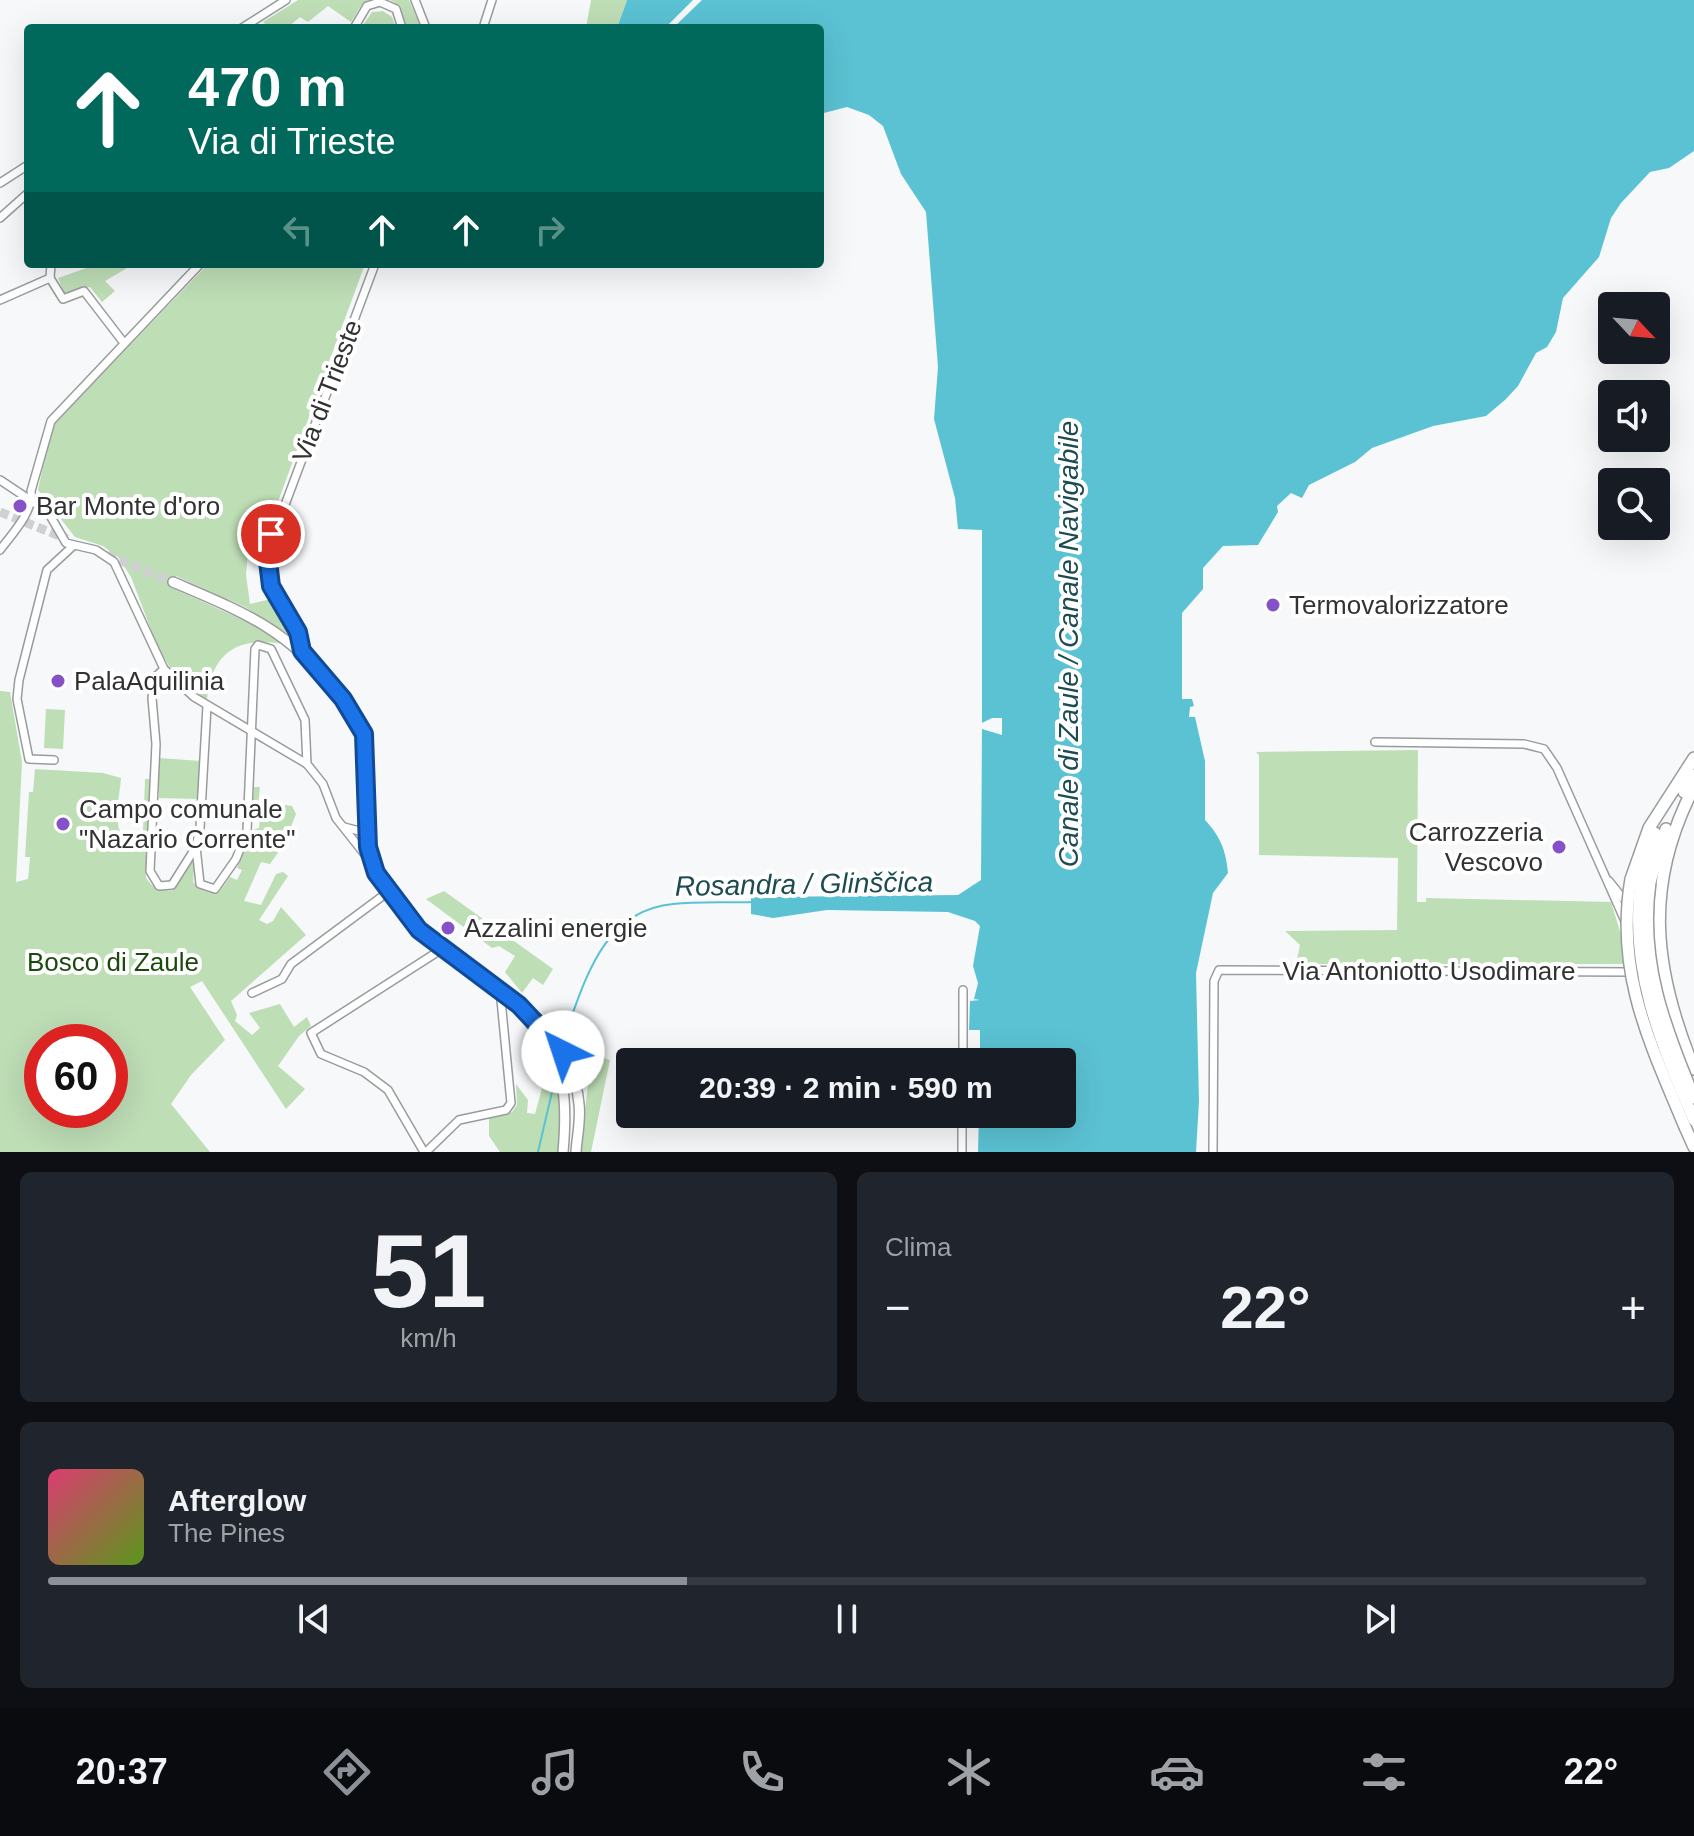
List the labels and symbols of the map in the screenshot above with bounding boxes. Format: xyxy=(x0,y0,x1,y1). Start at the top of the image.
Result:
north arrow xyxy=(1598,292,1670,364)
street label: Via di Trieste xyxy=(286,316,368,466)
water label: Canale di Zaule / Canale Navigabile xyxy=(1053,421,1084,867)
place label: Bar Monte d'oro xyxy=(36,491,220,521)
marker: Bar Monte d'oro xyxy=(11,497,29,515)
pin xyxy=(237,500,305,568)
place label: Termovalorizzatore xyxy=(1289,590,1509,620)
marker: Termovalorizzatore xyxy=(1264,596,1282,614)
place label: PalaAquilinia xyxy=(74,666,225,696)
marker: PalaAquilinia xyxy=(49,672,67,690)
place label: Campo comunale "Nazario Corrente" xyxy=(79,794,295,854)
marker: Campo comunale "Nazario Corrente" xyxy=(54,815,72,833)
place label: Carrozzeria Vescovo xyxy=(1409,817,1544,877)
marker: Carrozzeria Vescovo xyxy=(1550,838,1568,856)
water label: Rosandra / Glinščica xyxy=(675,866,933,902)
place label: Azzalini energie xyxy=(464,913,648,943)
marker: Azzalini energie xyxy=(439,919,457,937)
park label: Bosco di Zaule xyxy=(27,947,199,977)
street label: Via Antoniotto Usodimare xyxy=(1283,956,1575,986)
position arrow xyxy=(521,1010,605,1094)
speed limit sign: 60 xyxy=(24,1024,128,1128)

